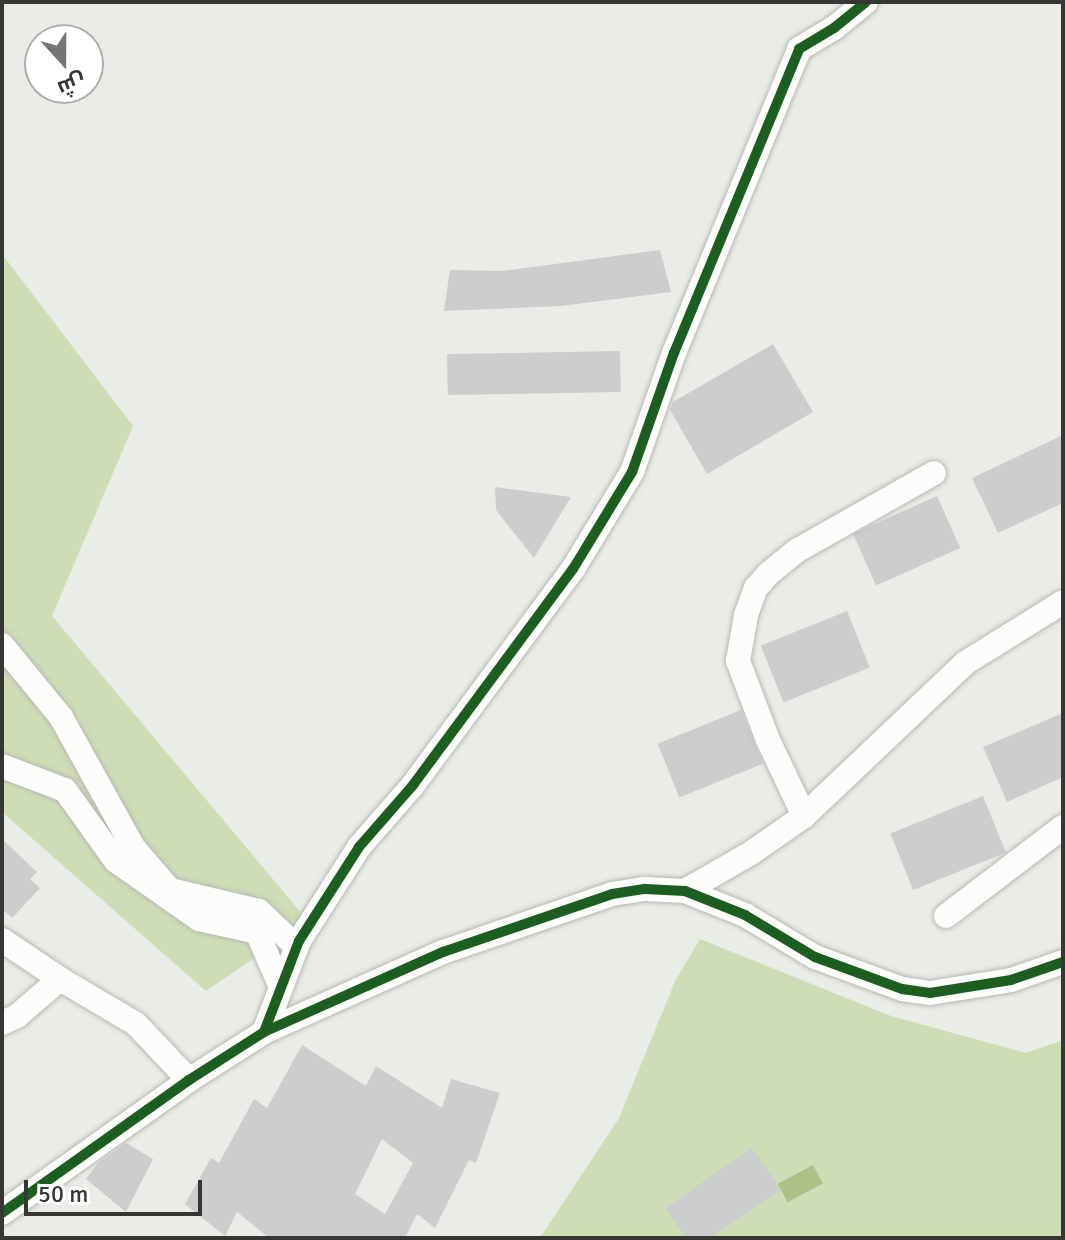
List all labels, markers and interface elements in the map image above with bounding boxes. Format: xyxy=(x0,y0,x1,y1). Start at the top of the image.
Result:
north arrow xyxy=(24,24,104,104)
text: ش xyxy=(54,67,90,103)
scale bar xyxy=(28,1164,206,1214)
text: 50 m xyxy=(38,1179,88,1209)

